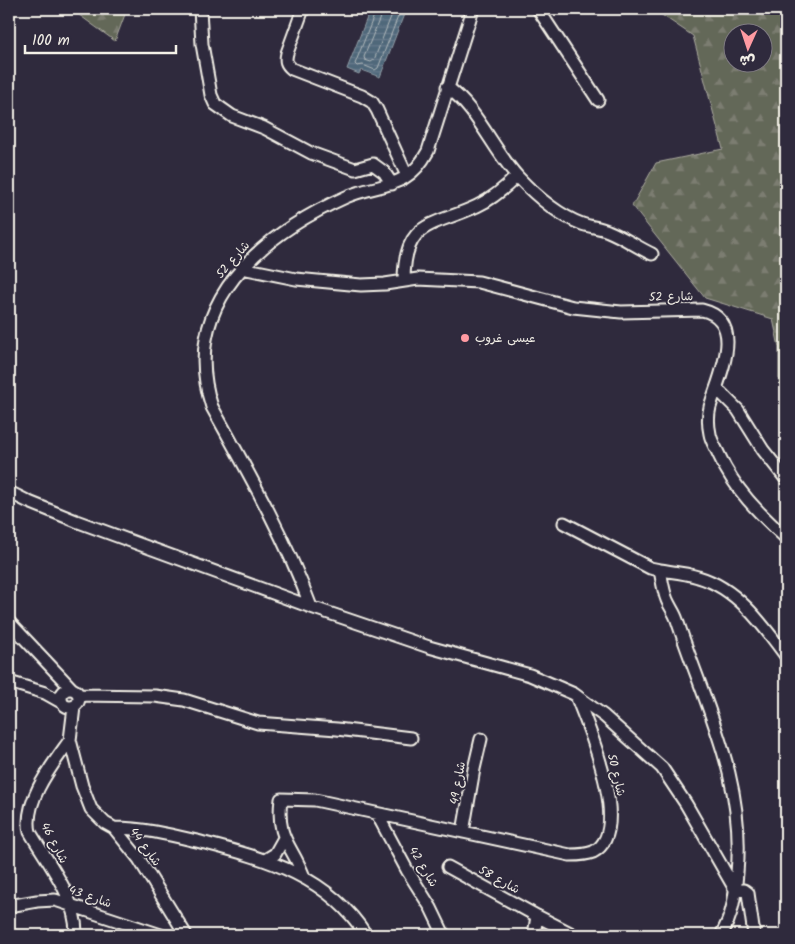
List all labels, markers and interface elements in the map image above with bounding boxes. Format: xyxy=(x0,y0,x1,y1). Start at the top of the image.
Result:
scale bar xyxy=(25,22,176,54)
north arrow xyxy=(722,22,772,72)
text: 100 m xyxy=(32,29,70,53)
text: ش xyxy=(739,49,756,71)
street label: شارع 52 xyxy=(211,237,255,283)
street label: شارع 52 xyxy=(649,287,693,307)
place label: عيسى غروب xyxy=(475,329,536,348)
marker: عيسى غروب xyxy=(459,332,471,344)
street label: شارع 50 xyxy=(602,752,630,798)
street label: شارع 49 xyxy=(445,760,471,806)
street label: شارع 46 xyxy=(35,819,73,867)
street label: شارع 44 xyxy=(124,824,166,870)
street label: شارع 42 xyxy=(403,843,443,891)
street label: شارع 58 xyxy=(475,861,523,899)
street label: شارع 43 xyxy=(66,881,114,913)

